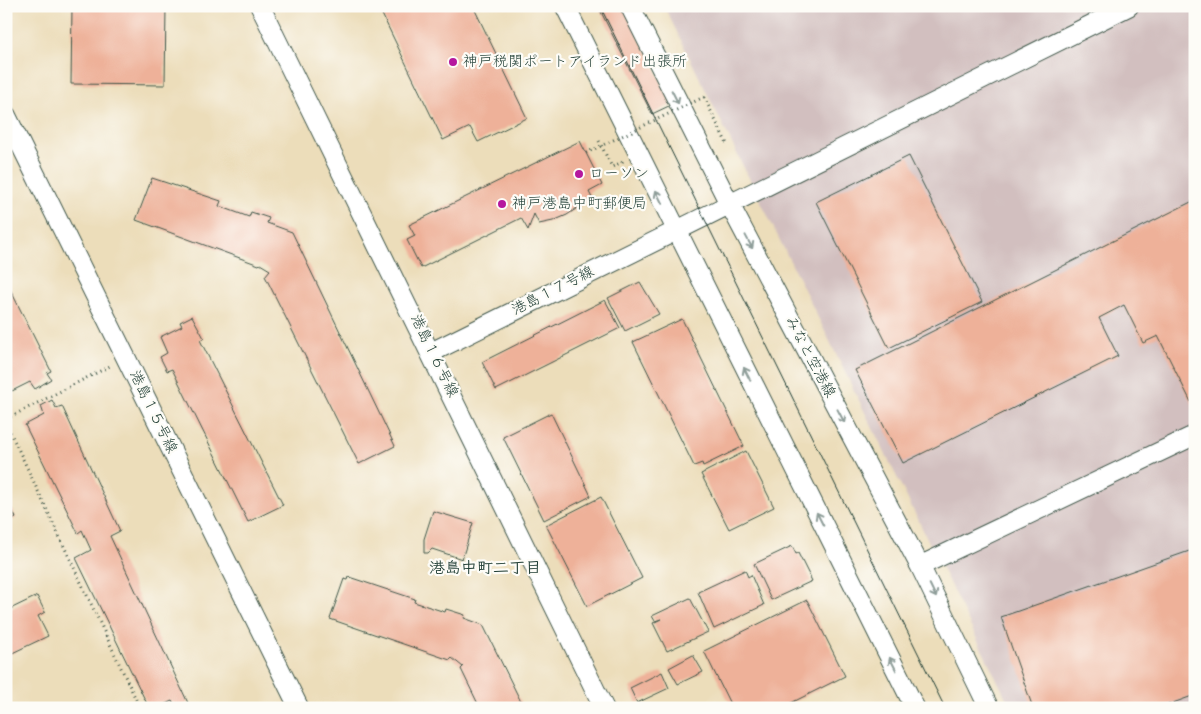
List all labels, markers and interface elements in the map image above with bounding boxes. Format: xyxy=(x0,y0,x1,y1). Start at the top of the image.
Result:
place label: 神戸税関ポートアイランド出張所 xyxy=(463,50,687,74)
marker: 神戸税関ポートアイランド出張所 xyxy=(447,56,459,68)
one-way arrow xyxy=(671,89,680,104)
place label: ローソン xyxy=(589,162,649,186)
marker: ローソン xyxy=(573,168,585,180)
one-way arrow xyxy=(654,190,663,205)
place label: 神戸港島中町郵便局 xyxy=(512,192,647,216)
marker: 神戸港島中町郵便局 xyxy=(496,198,508,210)
one-way arrow xyxy=(744,234,754,249)
street label: 港島１７号線 xyxy=(507,260,599,322)
street label: 港島１６号線 xyxy=(403,310,465,402)
street label: みなと空港線 xyxy=(778,312,842,402)
street label: 港島１５号線 xyxy=(122,366,184,458)
one-way arrow xyxy=(742,366,752,381)
one-way arrow xyxy=(837,408,846,423)
one-way arrow xyxy=(815,512,824,527)
district label: 港島中町二丁目 xyxy=(429,556,541,581)
one-way arrow xyxy=(928,583,938,598)
one-way arrow xyxy=(888,657,897,672)

